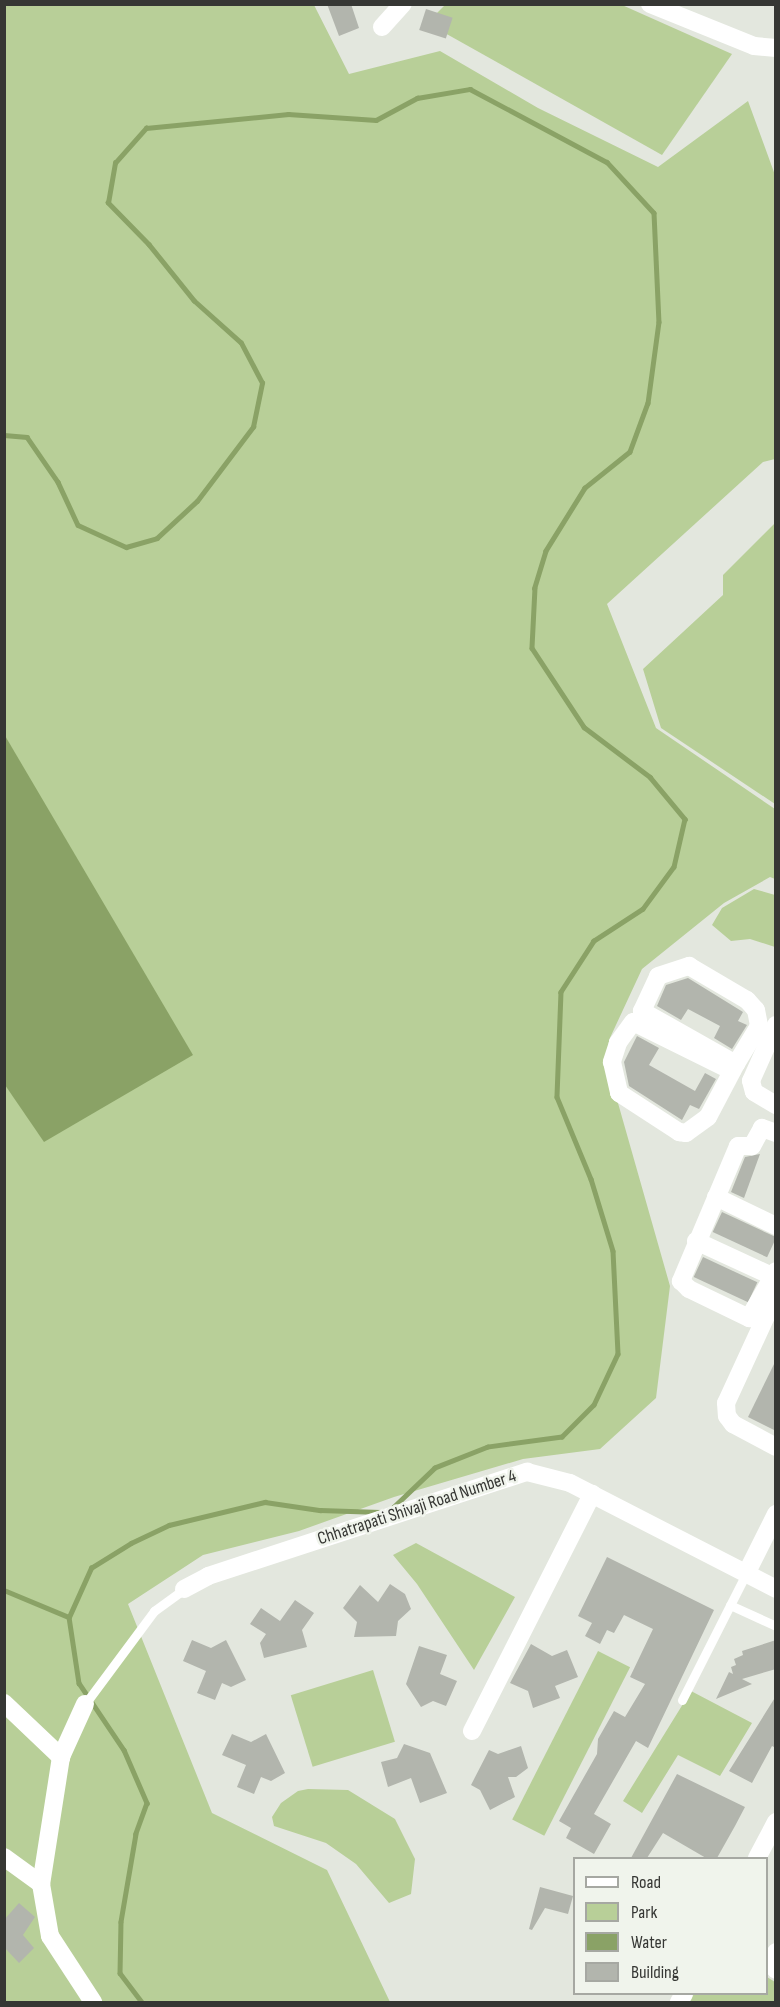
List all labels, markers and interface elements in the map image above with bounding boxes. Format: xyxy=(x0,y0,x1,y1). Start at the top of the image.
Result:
street label: Chhatrapati Shivaji Road Number 4 xyxy=(315,1466,519,1550)
legend xyxy=(573,1857,768,1995)
text: Road xyxy=(631,1872,661,1893)
text: Park xyxy=(631,1902,657,1923)
text: Water xyxy=(631,1932,667,1953)
text: Building xyxy=(631,1962,679,1983)

